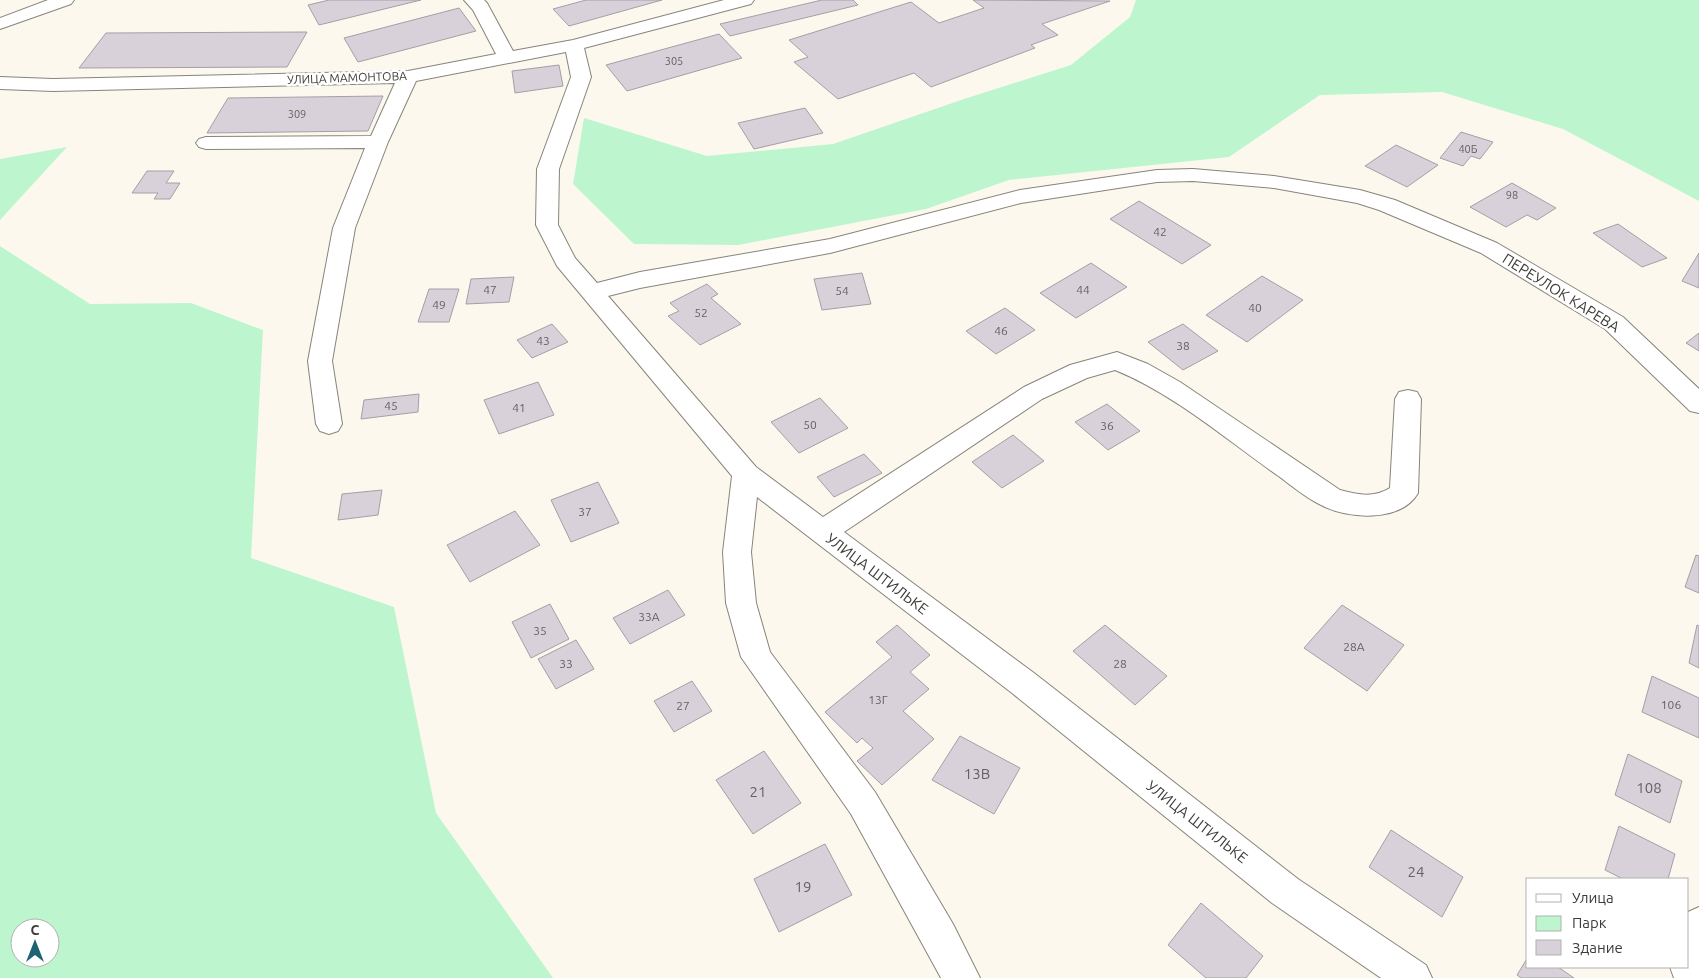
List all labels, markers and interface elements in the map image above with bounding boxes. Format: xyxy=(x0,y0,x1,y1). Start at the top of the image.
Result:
house number: 305 xyxy=(665,55,683,67)
street label: УЛИЦА МАМОНТОВА xyxy=(287,69,407,86)
house number: 309 xyxy=(288,108,306,120)
house number: 40Б xyxy=(1458,143,1478,155)
house number: 98 xyxy=(1506,189,1518,201)
house number: 42 xyxy=(1153,225,1167,238)
street label: ПЕРЕУЛОК КАРЕВА xyxy=(1500,250,1623,336)
house number: 47 xyxy=(483,283,497,296)
house number: 44 xyxy=(1076,283,1090,296)
house number: 54 xyxy=(835,284,849,297)
house number: 49 xyxy=(432,298,446,311)
house number: 40 xyxy=(1248,301,1262,314)
house number: 52 xyxy=(694,306,708,319)
house number: 46 xyxy=(994,324,1008,337)
house number: 43 xyxy=(536,334,550,347)
house number: 38 xyxy=(1176,339,1190,352)
house number: 45 xyxy=(384,399,398,412)
house number: 41 xyxy=(512,401,526,414)
house number: 50 xyxy=(803,418,817,431)
house number: 36 xyxy=(1100,419,1114,432)
house number: 37 xyxy=(578,505,592,518)
street label: УЛИЦА ШТИЛЬКЕ xyxy=(823,530,932,618)
house number: 33А xyxy=(638,610,660,623)
house number: 35 xyxy=(533,624,547,637)
house number: 28А xyxy=(1343,640,1365,653)
house number: 33 xyxy=(559,657,573,670)
house number: 28 xyxy=(1113,657,1127,670)
house number: 13Г xyxy=(868,693,888,706)
house number: 106 xyxy=(1661,698,1681,711)
house number: 27 xyxy=(676,699,690,712)
house number: 13В xyxy=(964,765,990,782)
street label: УЛИЦА ШТИЛЬКЕ xyxy=(1143,777,1251,866)
house number: 108 xyxy=(1636,779,1662,796)
house number: 21 xyxy=(750,783,766,800)
house number: 24 xyxy=(1408,863,1424,880)
house number: 19 xyxy=(795,878,811,895)
legend xyxy=(1526,878,1689,968)
text: Улица xyxy=(1572,889,1614,906)
text: Парк xyxy=(1572,914,1607,931)
north arrow xyxy=(10,918,60,968)
text: С xyxy=(31,922,40,938)
text: Здание xyxy=(1572,939,1623,956)

